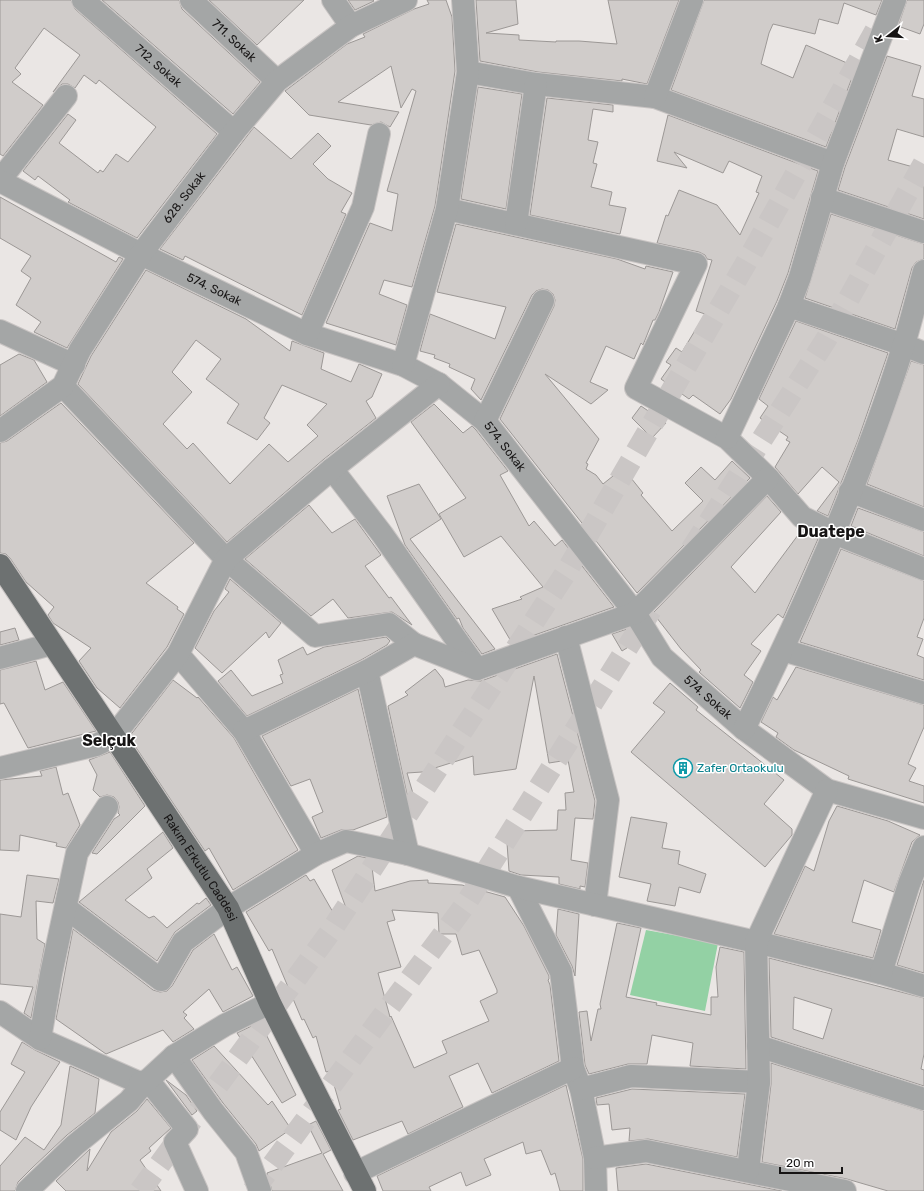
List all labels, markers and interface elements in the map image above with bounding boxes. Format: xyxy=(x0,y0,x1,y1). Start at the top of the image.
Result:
street label: 711. Sokak xyxy=(209,16,260,65)
north arrow xyxy=(868,16,908,56)
text: K xyxy=(871,33,886,44)
street label: 712. Sokak xyxy=(132,42,185,91)
street label: 628. Sokak xyxy=(160,168,209,226)
street label: 574. Sokak xyxy=(184,270,245,309)
street label: 574. Sokak xyxy=(481,419,529,475)
district label: Duatepe xyxy=(797,522,865,541)
street label: 574. Sokak xyxy=(681,672,735,723)
district label: Selçuk xyxy=(82,731,137,750)
building icon: Zafer Ortaokulu xyxy=(672,757,694,779)
place label: Zafer Ortaokulu xyxy=(697,761,784,775)
street label: Rakım Erkutlu Caddesi xyxy=(161,811,240,923)
scale bar xyxy=(780,1149,842,1175)
text: 20 m xyxy=(786,1156,814,1170)

